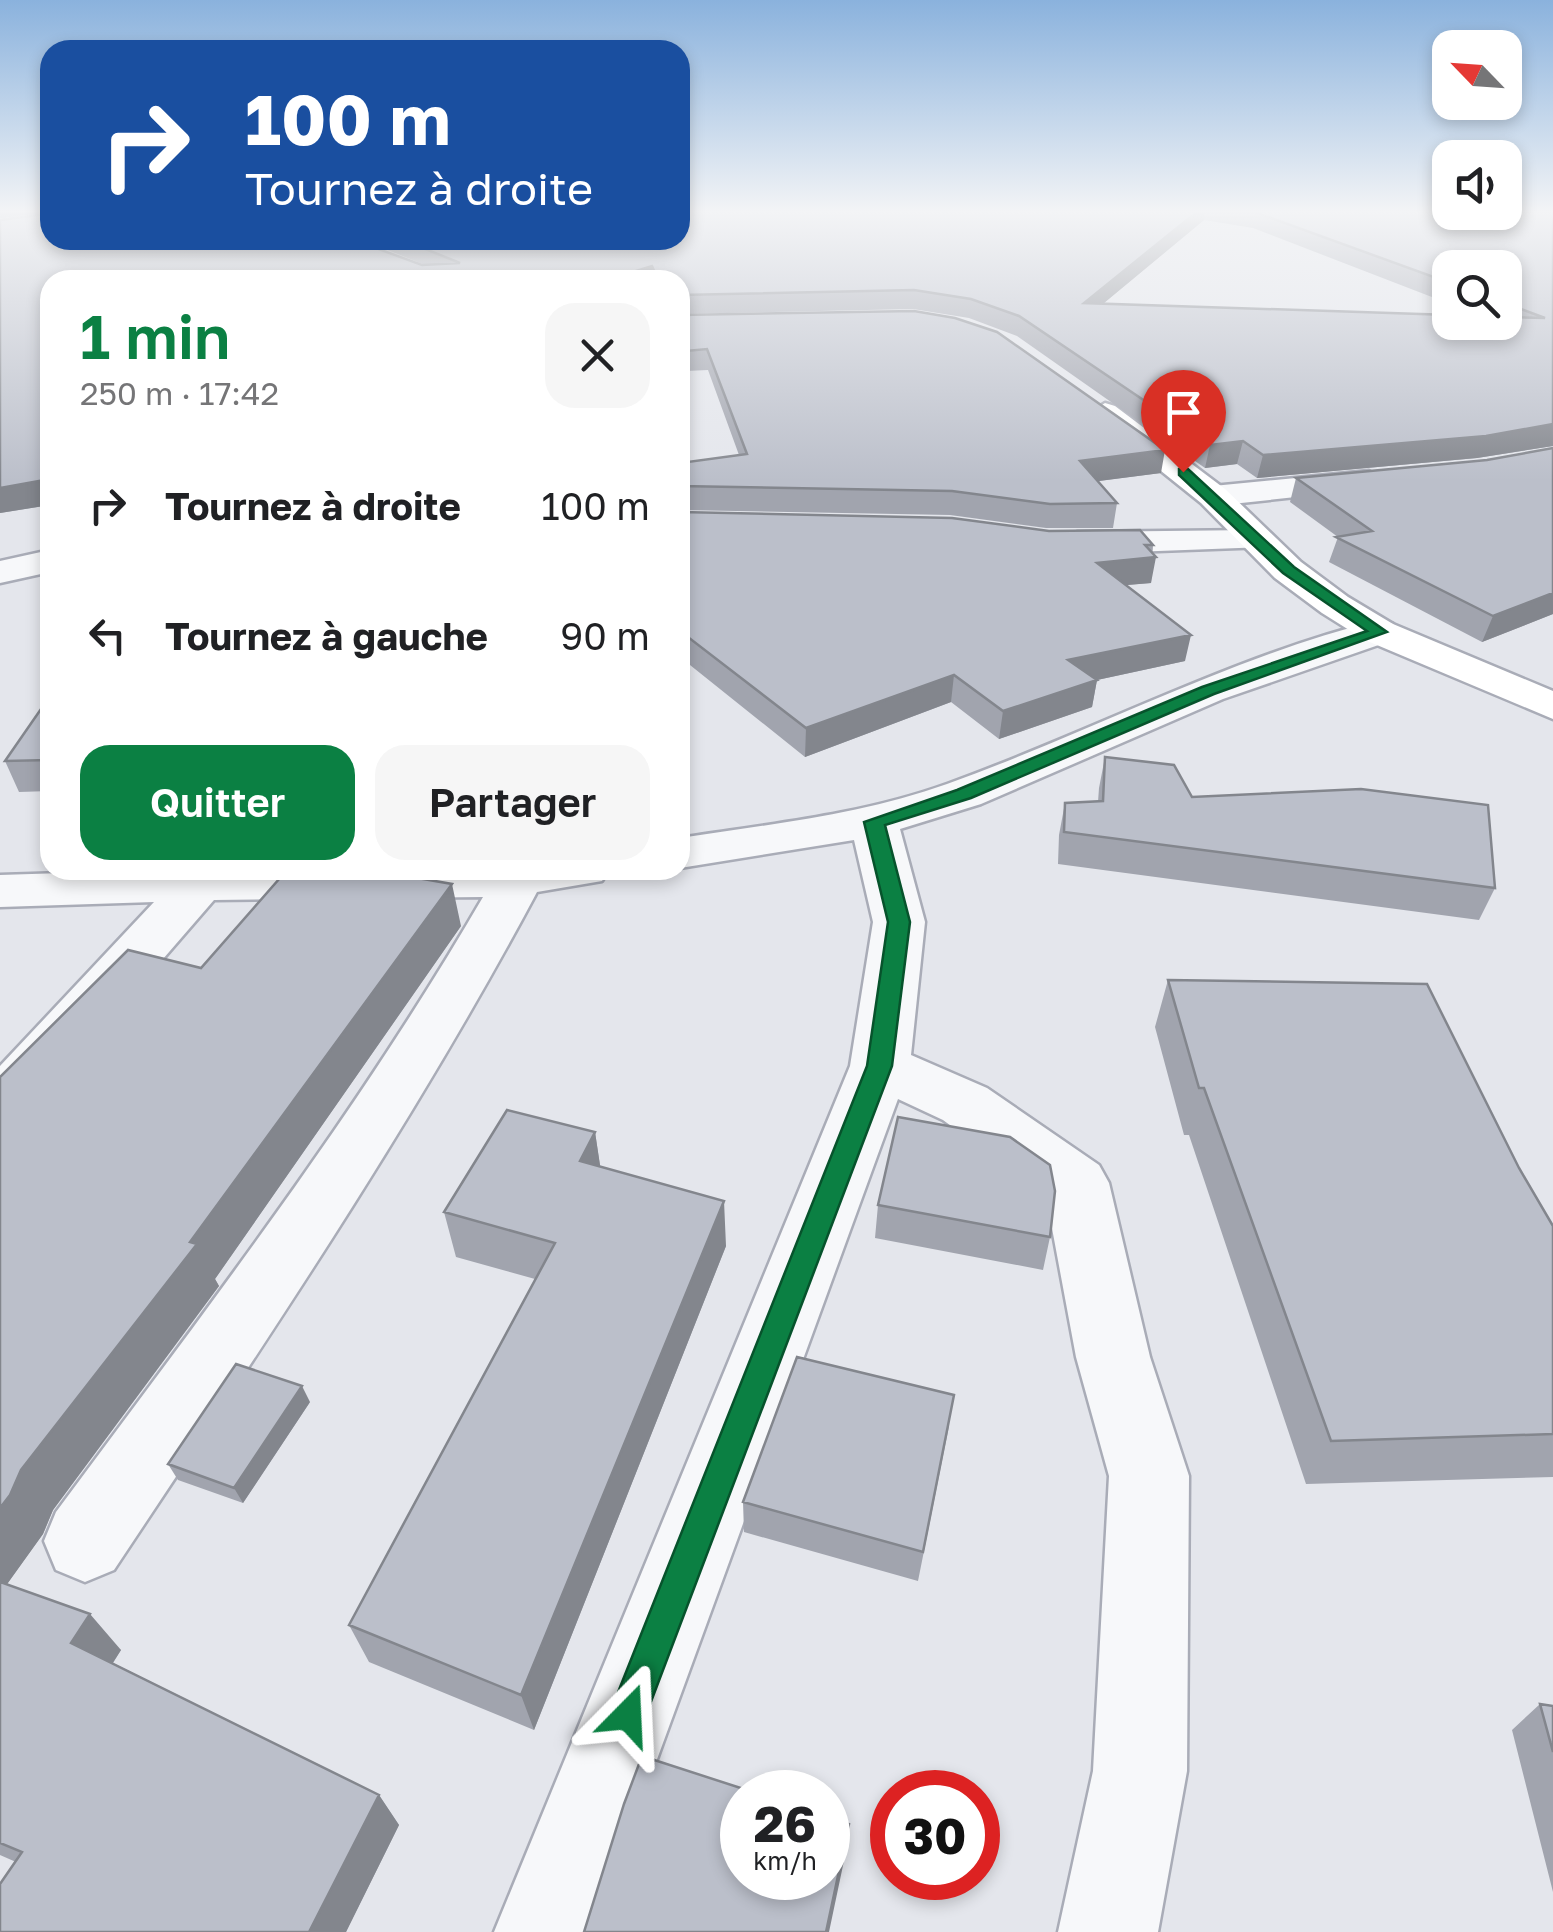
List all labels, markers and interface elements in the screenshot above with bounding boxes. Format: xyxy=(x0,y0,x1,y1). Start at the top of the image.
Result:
north arrow xyxy=(1432,30,1522,120)
map controls xyxy=(1432,30,1522,340)
text: 100 m xyxy=(245,76,451,160)
icon: right xyxy=(80,80,210,210)
button: sound xyxy=(1432,140,1522,230)
text: Tournez à droite xyxy=(245,161,593,215)
button: search xyxy=(1432,250,1522,340)
text: 1 min xyxy=(80,300,230,372)
button: close xyxy=(545,303,650,408)
pin xyxy=(1141,370,1226,473)
text: 250 m · 17:42 xyxy=(80,374,279,412)
icon: arrive xyxy=(1156,385,1211,440)
icon: right xyxy=(80,478,135,533)
text: Tournez à droite xyxy=(165,483,461,528)
text: 100 m xyxy=(541,483,650,528)
icon: left xyxy=(80,608,135,663)
text: Tournez à gauche xyxy=(165,613,488,658)
text: 90 m xyxy=(560,613,650,658)
button: Quitter xyxy=(80,745,355,860)
button: Partager xyxy=(375,745,650,860)
position arrow xyxy=(576,1663,680,1767)
speed limit sign: 30 xyxy=(870,1770,1000,1900)
text: 26 xyxy=(754,1793,816,1853)
text: km/h xyxy=(753,1845,817,1876)

